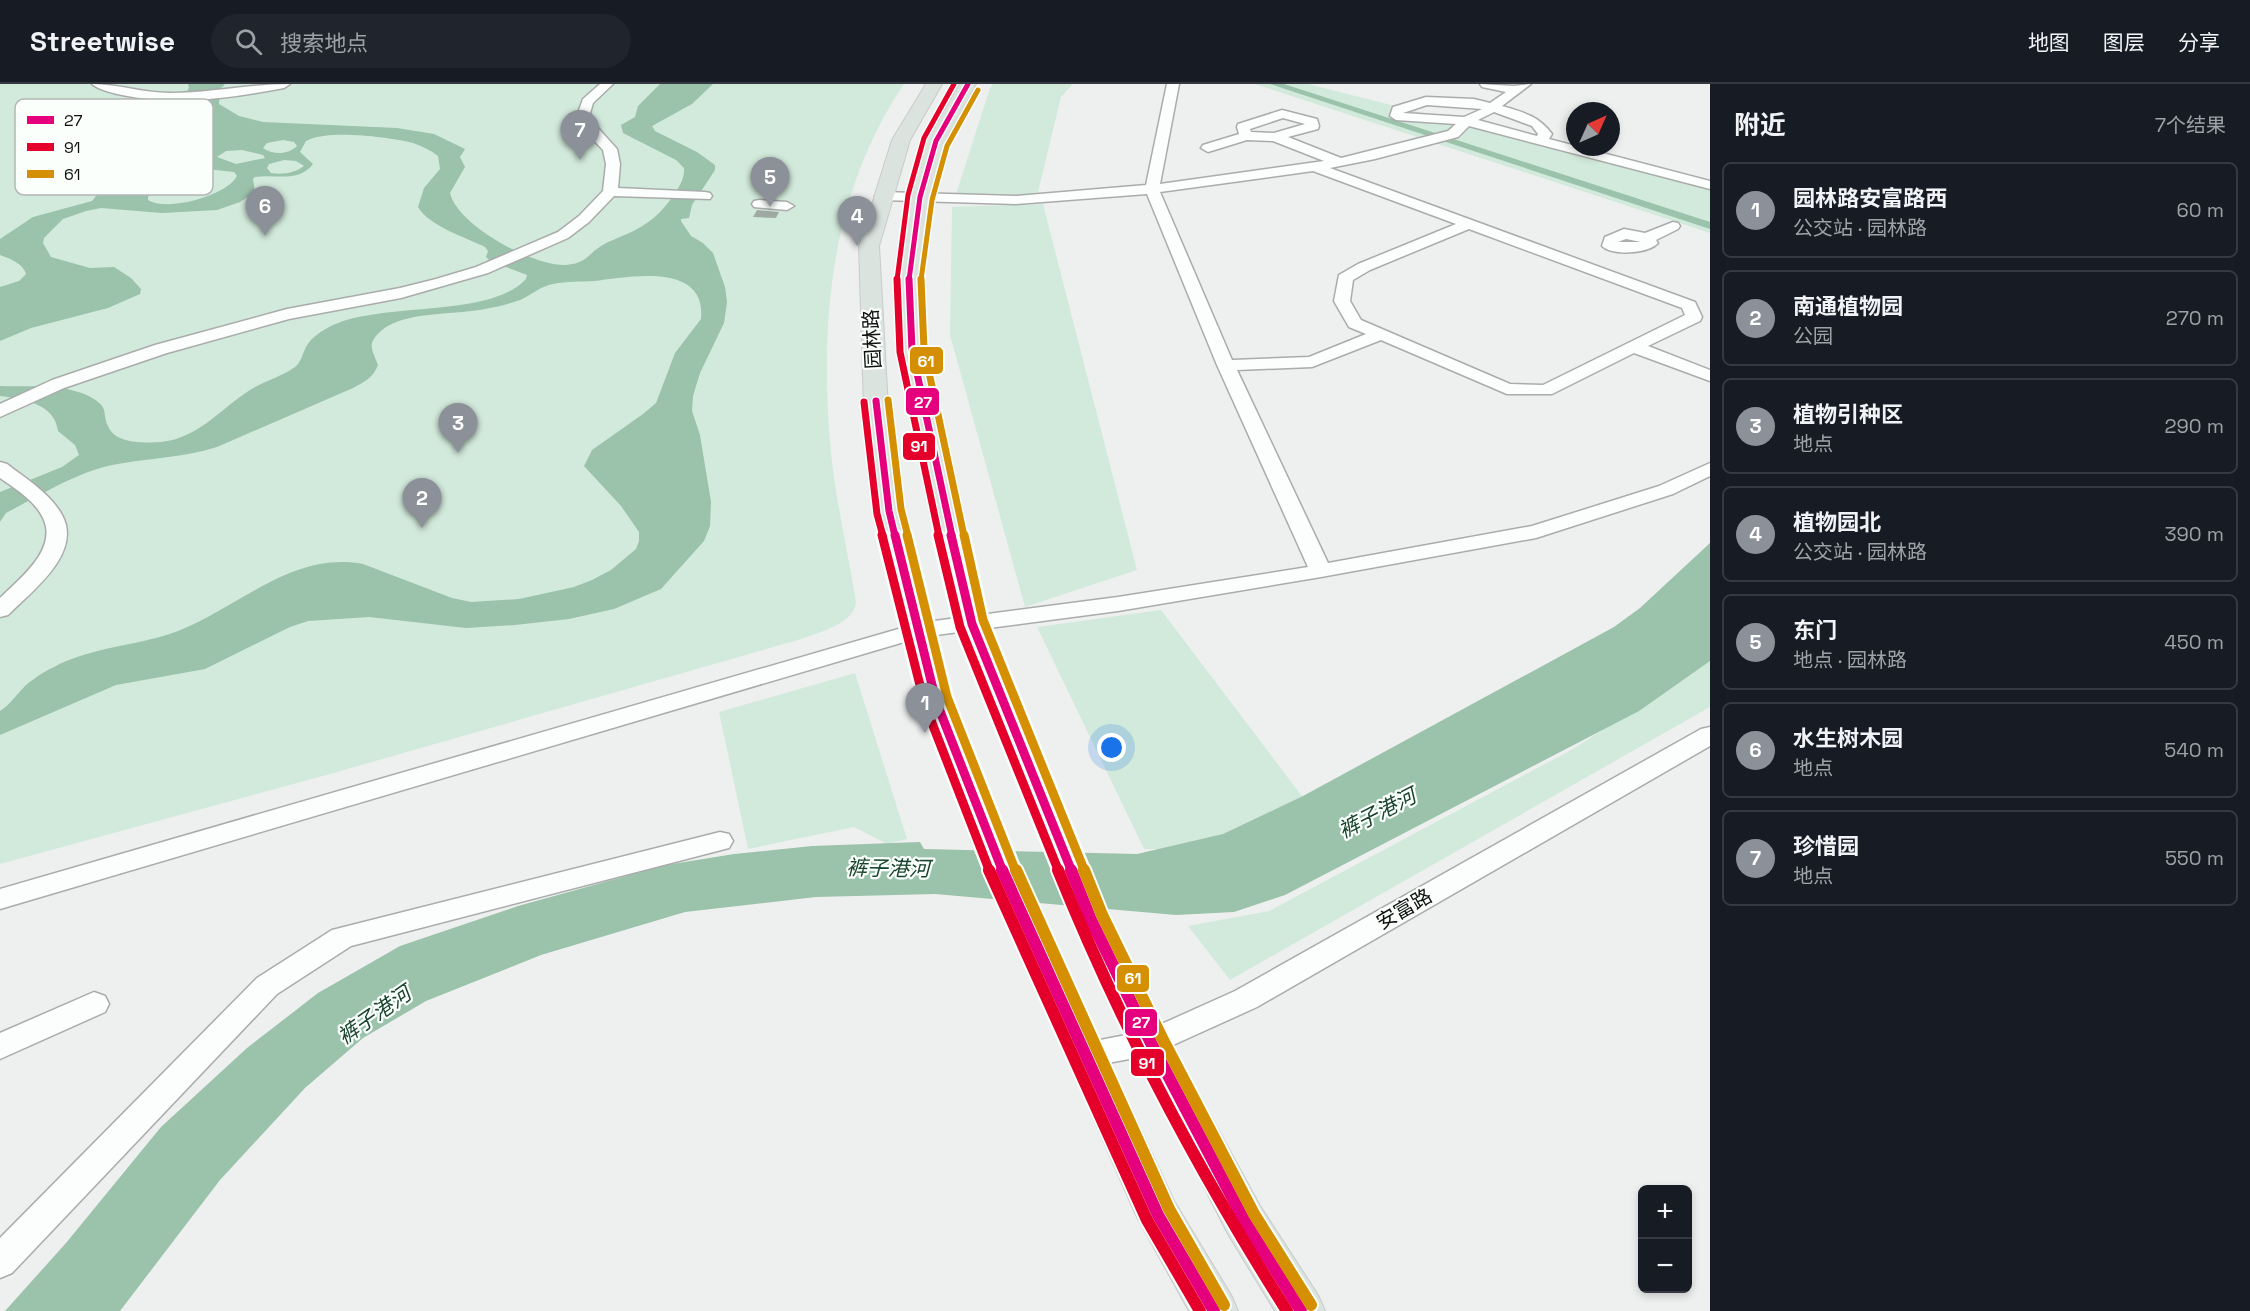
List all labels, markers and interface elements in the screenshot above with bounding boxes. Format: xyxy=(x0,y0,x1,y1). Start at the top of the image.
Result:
search box xyxy=(211,14,631,68)
text: Streetwise xyxy=(30,23,175,59)
icon: search xyxy=(232,25,265,58)
text: 搜索地点 xyxy=(280,29,368,57)
text: 地图 xyxy=(2028,29,2070,56)
text: 图层 xyxy=(2103,29,2145,56)
text: 分享 xyxy=(2178,29,2220,56)
legend xyxy=(15,99,213,195)
north arrow xyxy=(1566,102,1620,156)
text: 附近 xyxy=(1734,108,1786,142)
text: 27 xyxy=(64,110,83,131)
pin: 7 xyxy=(560,110,600,160)
text: 7个结果 xyxy=(2155,112,2226,138)
text: 91 xyxy=(64,137,80,158)
pin: 5 xyxy=(750,158,790,207)
text: 61 xyxy=(64,164,80,185)
text: 园林路安富路西 xyxy=(1793,184,1947,212)
pin: 6 xyxy=(246,186,284,236)
pin: 4 xyxy=(838,196,876,246)
text: 1 xyxy=(1751,197,1760,223)
text: 60 m xyxy=(2177,197,2224,223)
text: 公交站 · 园林路 xyxy=(1793,215,1927,241)
text: 南通植物园 xyxy=(1793,292,1903,320)
text: 2 xyxy=(1750,305,1761,331)
text: 270 m xyxy=(2166,305,2224,331)
street label: 园林路 xyxy=(857,308,887,370)
text: 公园 xyxy=(1793,323,1833,349)
line badge: 61 xyxy=(909,346,944,375)
text: 61 xyxy=(917,351,935,372)
line badge: 27 xyxy=(905,387,940,416)
text: 27 xyxy=(914,392,932,413)
text: 植物引种区 xyxy=(1793,400,1903,428)
pin: 3 xyxy=(438,404,478,453)
text: 3 xyxy=(1749,413,1762,439)
text: 290 m xyxy=(2165,413,2224,439)
text: 地点 xyxy=(1793,431,1833,457)
line badge: 91 xyxy=(902,432,936,461)
text: 91 xyxy=(910,436,928,457)
pin: 2 xyxy=(402,478,442,528)
text: 植物园北 xyxy=(1793,508,1881,536)
text: 4 xyxy=(1749,521,1762,547)
text: 390 m xyxy=(2165,521,2224,547)
text: 公交站 · 园林路 xyxy=(1793,539,1927,565)
text: 东门 xyxy=(1793,616,1837,644)
text: 5 xyxy=(1750,629,1762,655)
text: 450 m xyxy=(2164,629,2224,655)
text: 地点 · 园林路 xyxy=(1793,647,1907,673)
pin: 1 xyxy=(906,684,944,733)
text: 水生树木园 xyxy=(1793,724,1903,752)
your location xyxy=(1097,733,1126,762)
text: 6 xyxy=(1749,737,1762,763)
text: 540 m xyxy=(2164,737,2224,763)
text: 地点 xyxy=(1793,755,1833,781)
water label: 裤子港河 xyxy=(1333,780,1424,844)
text: 珍惜园 xyxy=(1793,832,1859,860)
text: 7 xyxy=(1750,845,1761,871)
text: 550 m xyxy=(2165,845,2224,871)
water label: 裤子港河 xyxy=(846,854,934,882)
text: 地点 xyxy=(1793,863,1833,889)
street label: 安富路 xyxy=(1372,883,1436,935)
line badge: 61 xyxy=(1116,964,1150,993)
text: 61 xyxy=(1124,968,1142,989)
water label: 裤子港河 xyxy=(332,978,419,1050)
line badge: 27 xyxy=(1124,1008,1158,1037)
text: 27 xyxy=(1132,1012,1150,1033)
line badge: 91 xyxy=(1130,1048,1165,1077)
text: 91 xyxy=(1138,1053,1156,1074)
map controls xyxy=(1638,1185,1692,1293)
button: + xyxy=(1638,1185,1692,1239)
button: − xyxy=(1638,1239,1692,1293)

